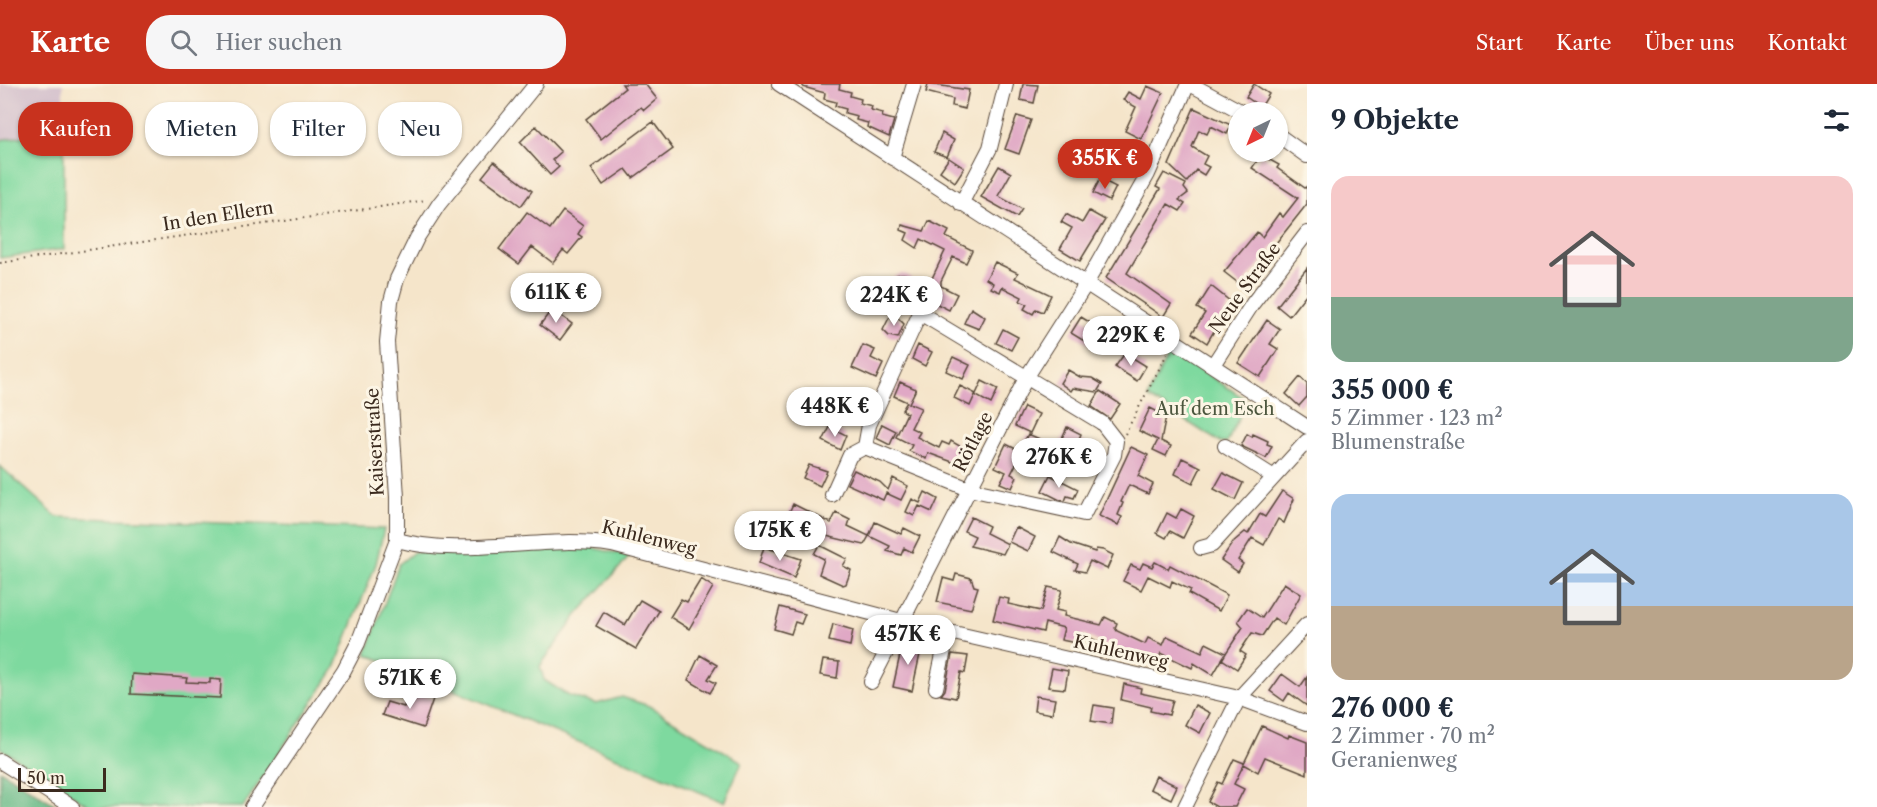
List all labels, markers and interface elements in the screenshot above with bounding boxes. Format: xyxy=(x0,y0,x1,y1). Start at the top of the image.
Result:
search box xyxy=(146,15,566,69)
text: Karte xyxy=(30,25,110,59)
icon: search xyxy=(167,26,200,59)
text: Hier suchen xyxy=(215,29,342,56)
text: Start xyxy=(1476,30,1523,55)
text: Karte xyxy=(1556,30,1612,55)
text: Über uns xyxy=(1645,30,1734,55)
text: Kontakt xyxy=(1767,30,1847,55)
chip: Kaufen xyxy=(18,102,133,156)
chip: Mieten xyxy=(145,102,258,156)
chip: Filter xyxy=(270,102,366,156)
chip: Neu xyxy=(378,102,462,156)
north arrow xyxy=(1228,102,1288,162)
map controls xyxy=(1228,102,1288,162)
text: 9 Objekte xyxy=(1331,104,1459,136)
icon: filters xyxy=(1820,104,1853,137)
pin: 355K € xyxy=(1056,139,1154,190)
text: 355K € xyxy=(1072,146,1138,170)
street label: In den Ellern xyxy=(161,196,275,236)
icon: home xyxy=(1538,215,1646,323)
street label: Neue Straße xyxy=(1205,238,1285,338)
pin: 611K € xyxy=(507,273,605,324)
pin: 224K € xyxy=(845,276,943,327)
text: 611K € xyxy=(524,280,588,304)
text: 224K € xyxy=(860,283,928,307)
pin: 229K € xyxy=(1082,316,1180,367)
text: 229K € xyxy=(1097,323,1165,347)
text: 355 000 € xyxy=(1331,374,1454,406)
street label: Kaiserstraße xyxy=(361,387,389,497)
pin: 448K € xyxy=(786,387,884,438)
text: 448K € xyxy=(800,394,870,418)
park label: Auf dem Esch xyxy=(1155,398,1274,420)
text: 5 Zimmer · 123 m² xyxy=(1331,406,1503,430)
street label: Rötlage xyxy=(948,408,998,476)
text: Blumenstraße xyxy=(1331,430,1465,454)
pin: 276K € xyxy=(1010,438,1108,489)
text: 276K € xyxy=(1026,445,1092,469)
pin: 175K € xyxy=(731,511,829,562)
street label: Kuhlenweg xyxy=(599,516,699,560)
text: 175K € xyxy=(748,518,812,542)
icon: home xyxy=(1538,533,1646,641)
pin: 457K € xyxy=(859,615,957,666)
text: 457K € xyxy=(875,622,941,646)
street label: Kuhlenweg xyxy=(1071,630,1171,674)
pin: 571K € xyxy=(361,659,459,710)
text: 571K € xyxy=(378,666,442,690)
text: 276 000 € xyxy=(1331,692,1454,724)
text: 2 Zimmer · 70 m² xyxy=(1331,724,1495,748)
text: Geranienweg xyxy=(1331,748,1457,772)
scale bar xyxy=(18,765,106,792)
text: 50 m xyxy=(27,768,65,788)

